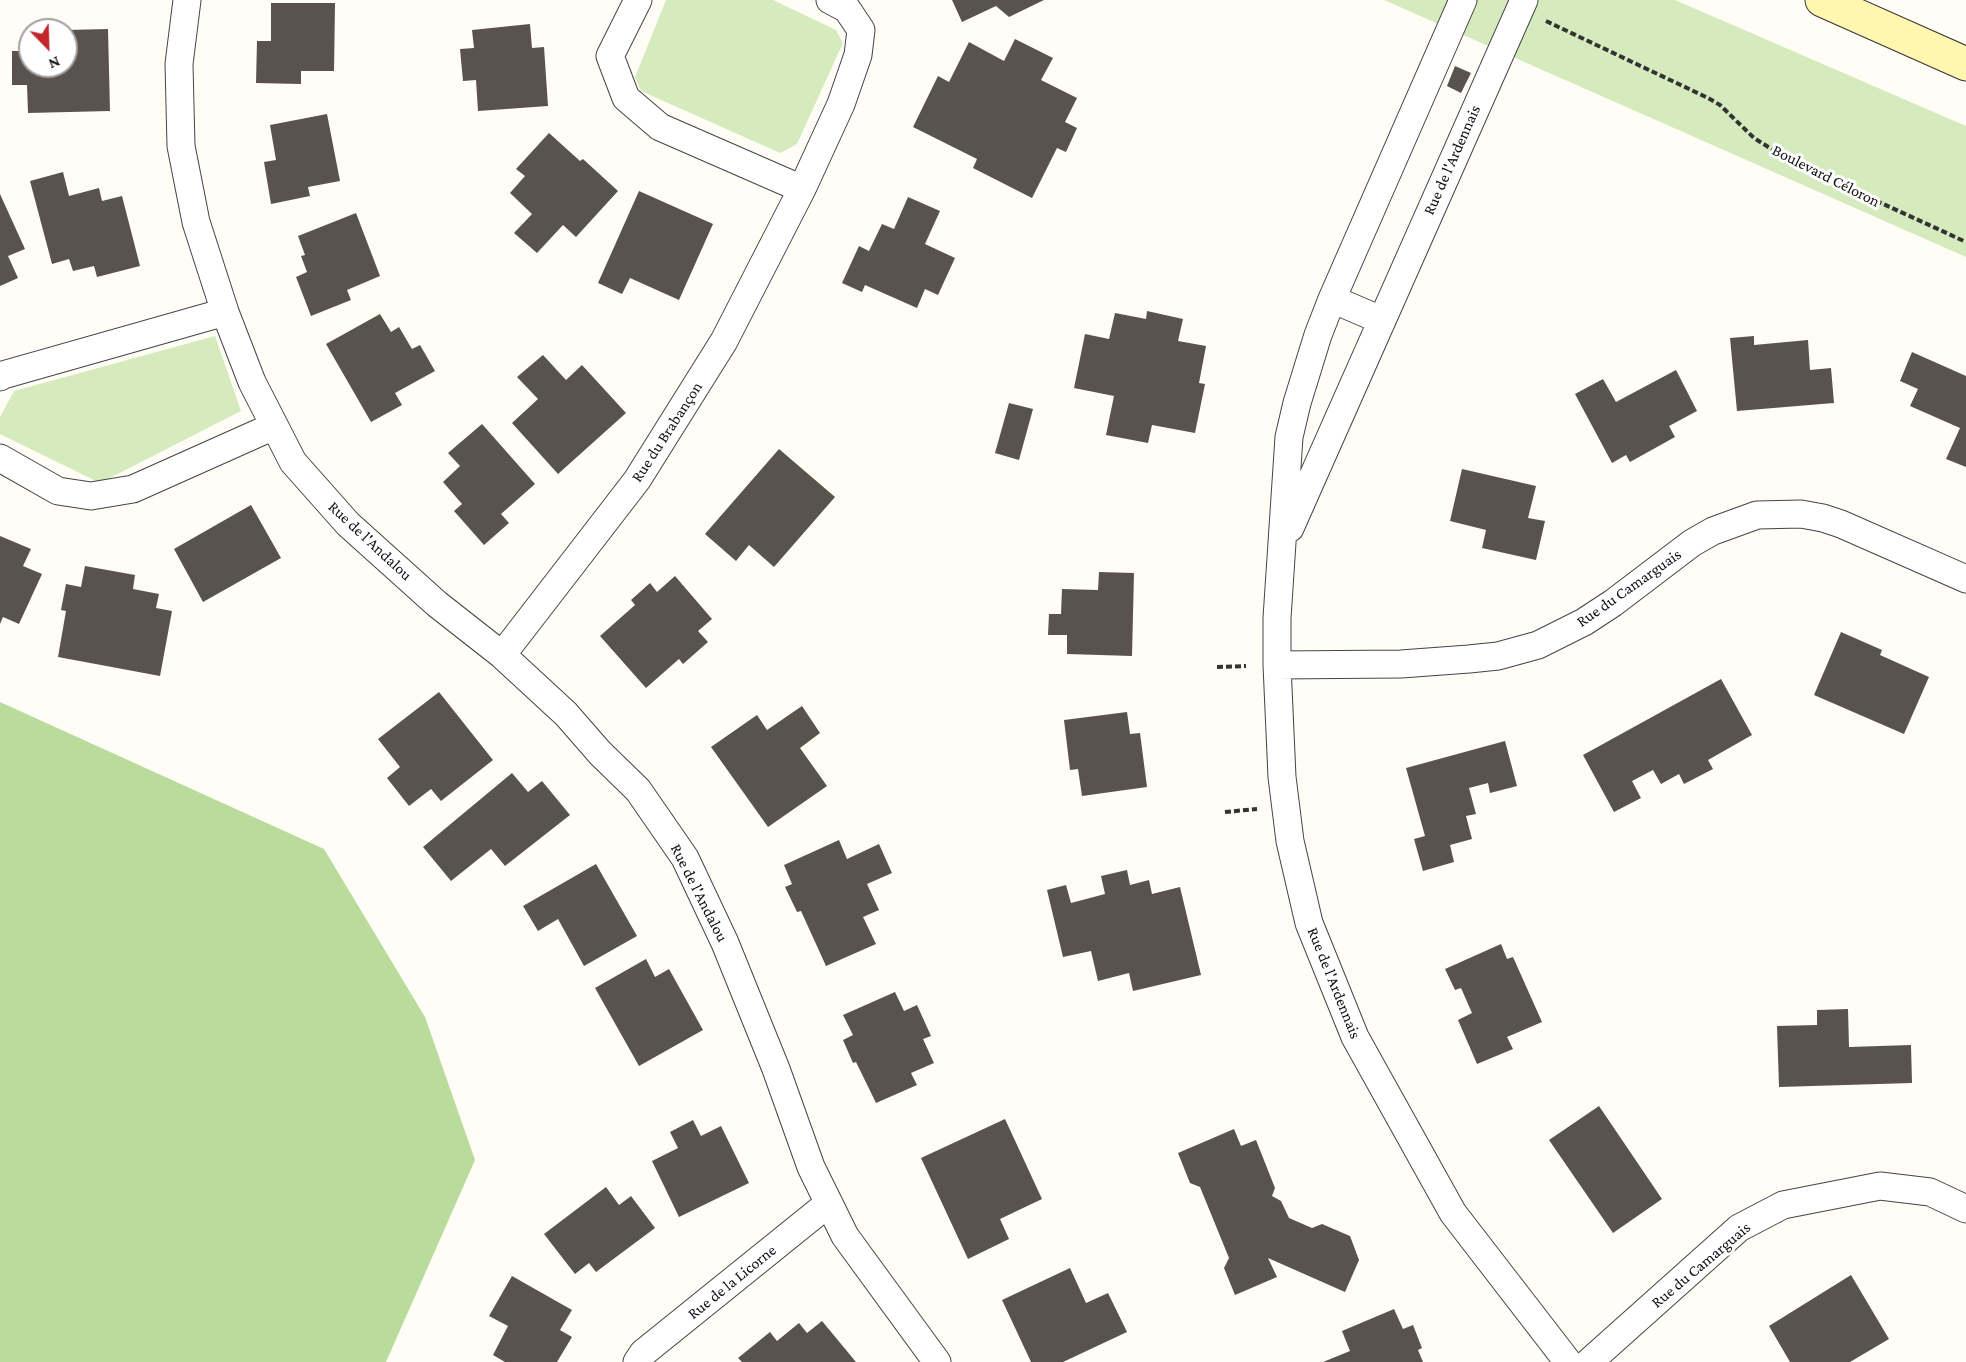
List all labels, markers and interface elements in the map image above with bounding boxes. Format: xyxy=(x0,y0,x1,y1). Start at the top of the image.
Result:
north arrow xyxy=(18,18,78,78)
text: N xyxy=(46,53,63,73)
street label: Rue de l'Ardennais xyxy=(1419,102,1485,218)
street label: Boulevard Céloron xyxy=(1769,141,1883,211)
street label: Rue du Brabançon xyxy=(627,378,707,486)
street label: Rue de l'Andalou xyxy=(324,497,416,585)
street label: Rue du Camarguais xyxy=(1573,545,1685,631)
street label: Rue de l'Andalou xyxy=(666,841,732,945)
street label: Rue de l'Ardennais xyxy=(1303,925,1365,1041)
street label: Rue du Camarguais xyxy=(1647,1218,1755,1312)
street label: Rue de la Licorne xyxy=(684,1240,780,1324)

